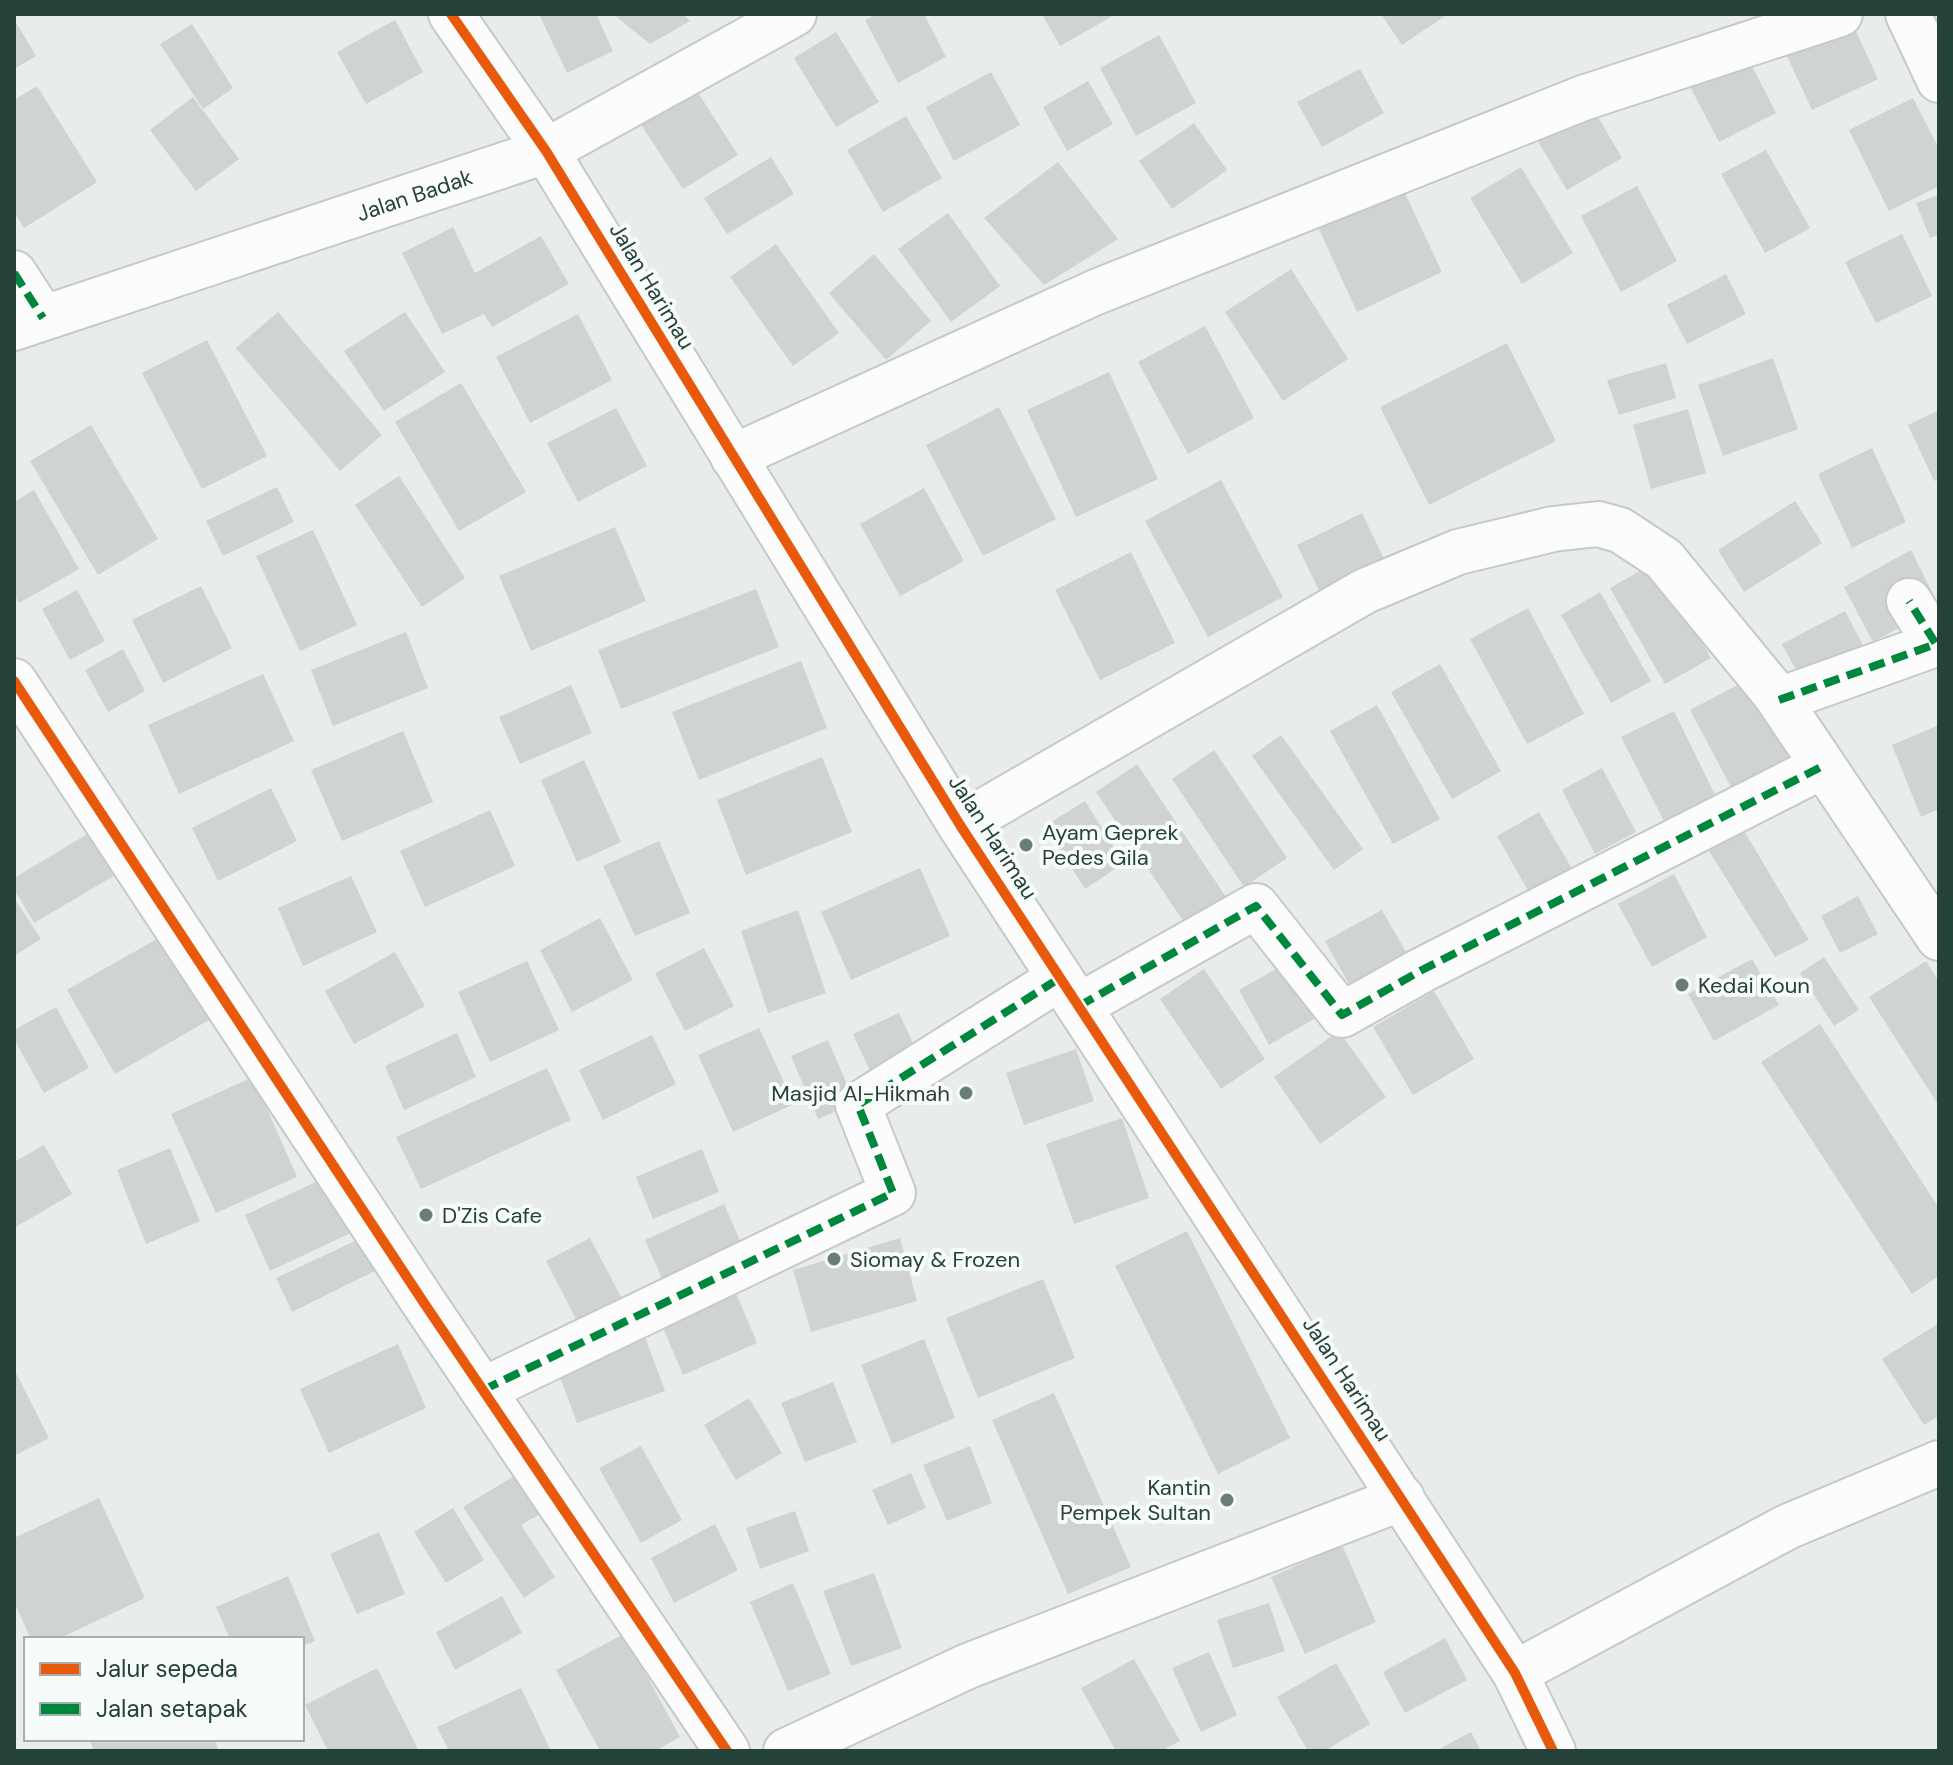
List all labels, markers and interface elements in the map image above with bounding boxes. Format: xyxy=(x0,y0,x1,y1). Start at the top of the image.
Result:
street label: Jalan Badak xyxy=(353,162,476,228)
street label: Jalan Harimau xyxy=(603,217,701,355)
street label: Jalan Harimau xyxy=(942,769,1044,905)
place label: Ayam Geprek Pedes Gila xyxy=(1042,818,1179,872)
marker: Ayam Geprek Pedes Gila xyxy=(1017,836,1035,854)
place label: Kedai Koun xyxy=(1698,971,1810,1000)
marker: Kedai Koun xyxy=(1673,976,1691,994)
place label: Masjid Al-Hikmah xyxy=(771,1079,950,1108)
marker: Masjid Al-Hikmah xyxy=(957,1084,975,1102)
place label: D'Zis Cafe xyxy=(442,1201,542,1230)
marker: D'Zis Cafe xyxy=(417,1206,435,1224)
place label: Siomay & Frozen xyxy=(850,1245,1020,1274)
marker: Siomay & Frozen xyxy=(825,1250,843,1268)
street label: Jalan Harimau xyxy=(1296,1311,1398,1447)
place label: Kantin Pempek Sultan xyxy=(1060,1473,1211,1527)
marker: Kantin Pempek Sultan xyxy=(1218,1491,1236,1509)
legend xyxy=(24,1637,304,1741)
text: Jalur sepeda xyxy=(96,1653,238,1684)
text: Jalan setapak xyxy=(96,1693,248,1724)

